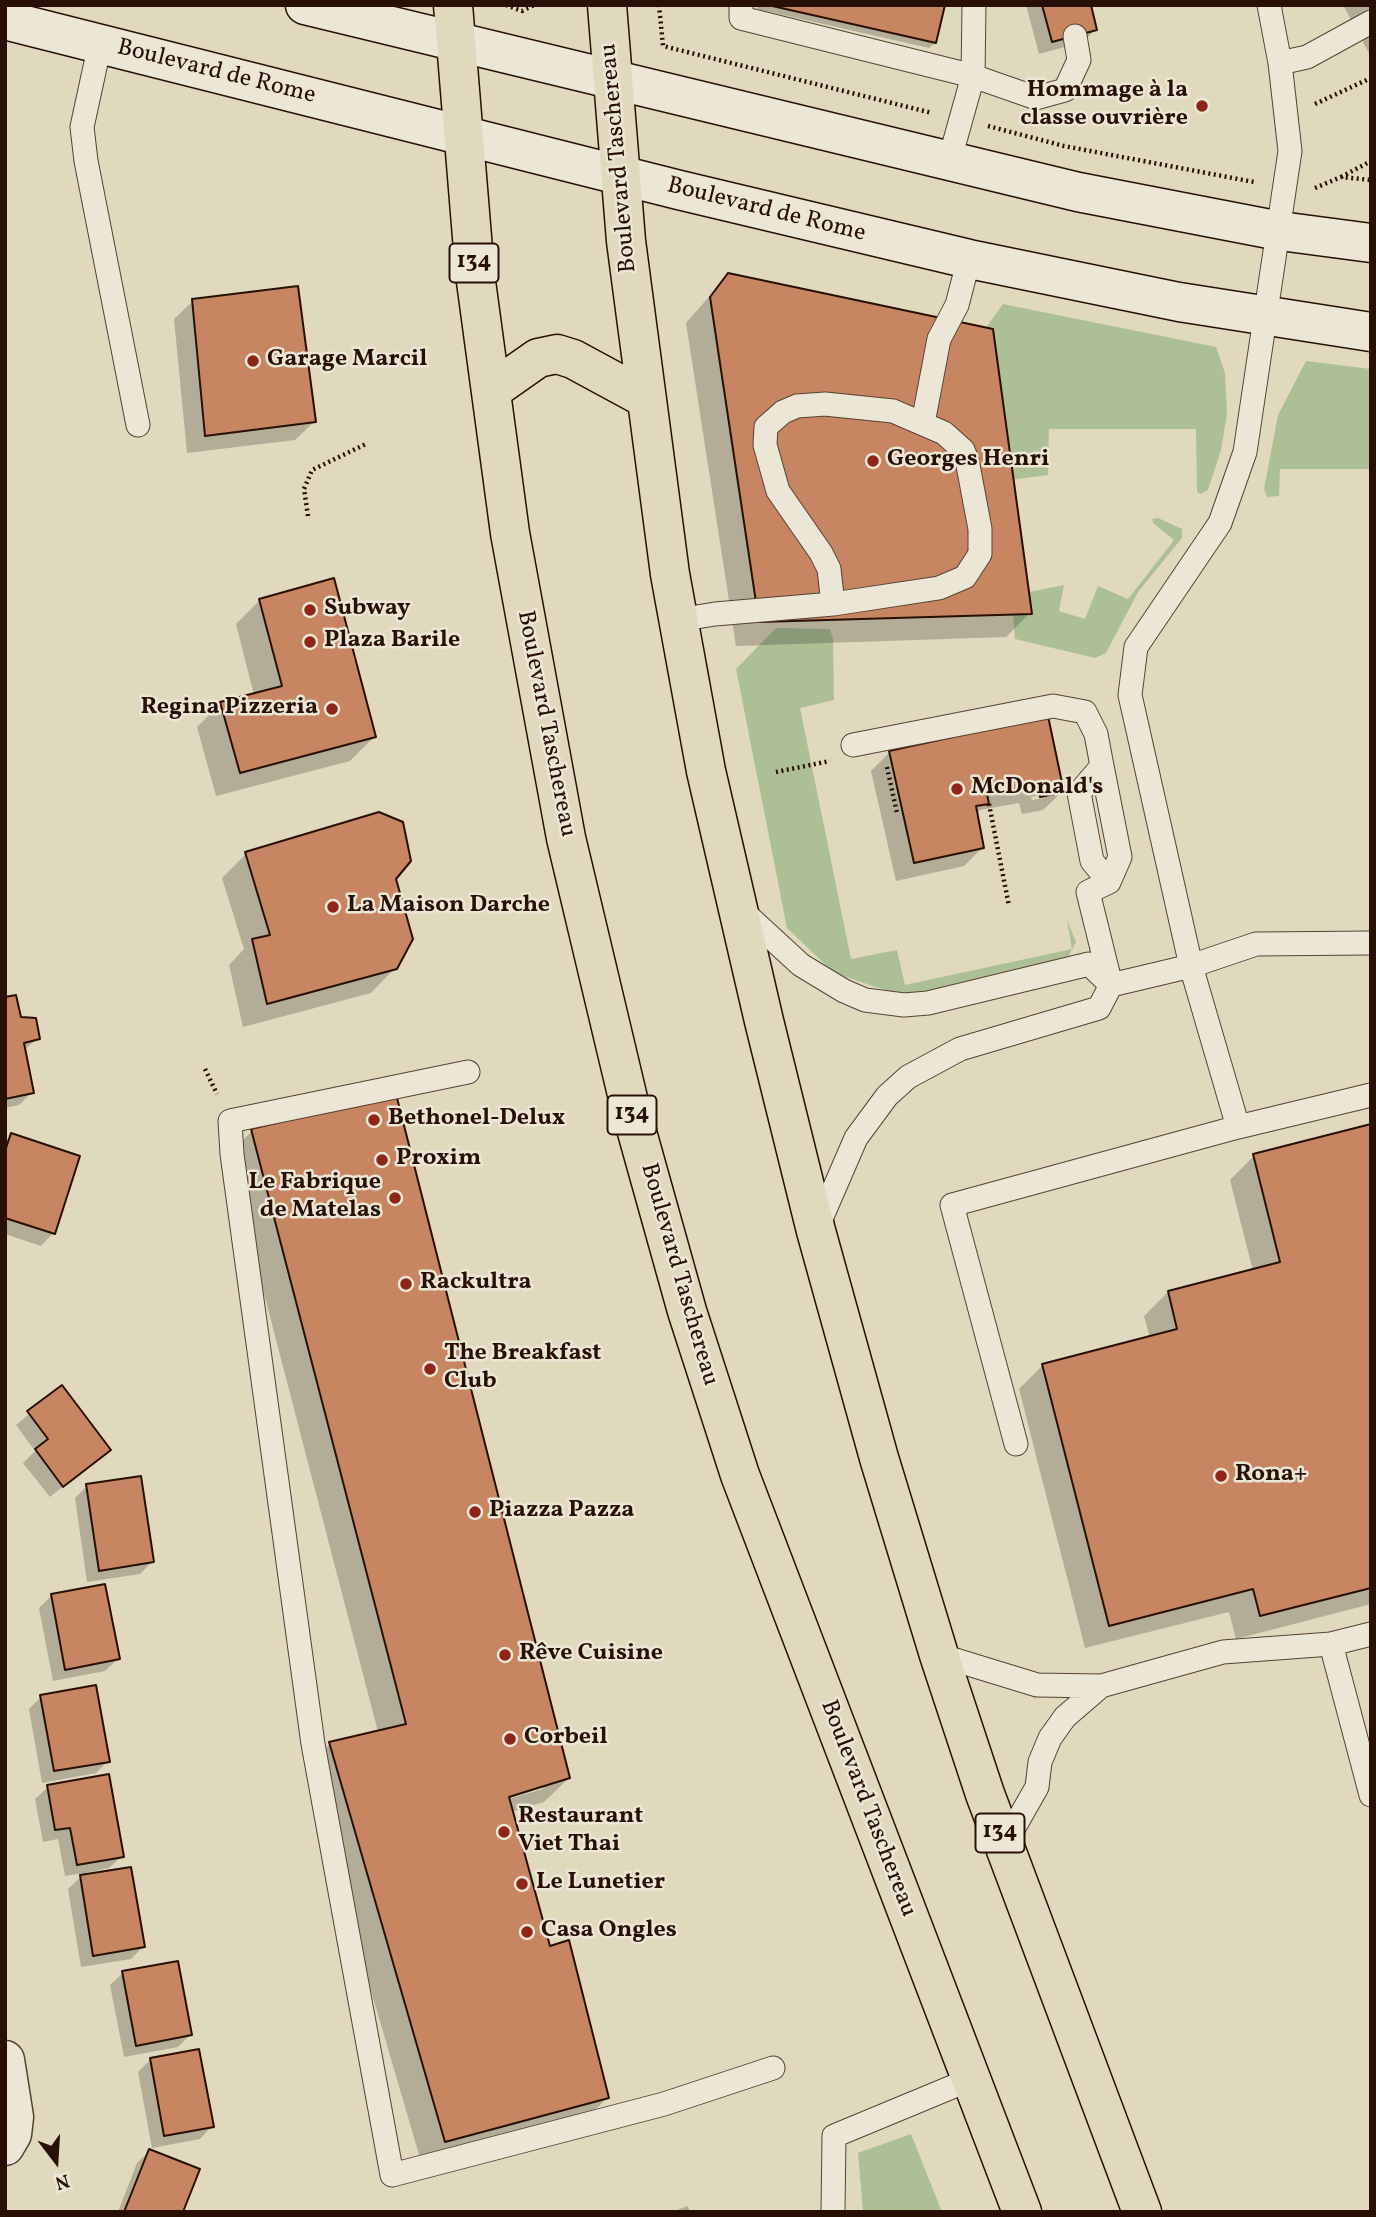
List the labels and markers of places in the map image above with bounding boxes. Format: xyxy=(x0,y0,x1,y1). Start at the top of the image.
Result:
place label: Hommage à la classe ouvrière xyxy=(1020,78,1188,134)
marker: Hommage à la classe ouvrière xyxy=(1194,98,1210,114)
place label: Garage Marcil xyxy=(267,347,427,375)
marker: Garage Marcil xyxy=(245,353,261,369)
place label: Georges Henri xyxy=(887,447,1049,475)
marker: Georges Henri xyxy=(865,453,881,469)
place label: Subway xyxy=(324,596,411,624)
marker: Subway xyxy=(302,602,318,618)
place label: Plaza Barile xyxy=(324,628,460,656)
marker: Plaza Barile xyxy=(302,634,318,650)
place label: Regina Pizzeria xyxy=(140,695,318,723)
marker: Regina Pizzeria xyxy=(324,701,340,717)
place label: McDonald's xyxy=(971,775,1103,803)
marker: McDonald's xyxy=(949,781,965,797)
place label: La Maison Darche xyxy=(347,893,550,921)
marker: La Maison Darche xyxy=(325,899,341,915)
place label: Bethonel-Delux xyxy=(388,1106,565,1134)
marker: Bethonel-Delux xyxy=(366,1112,382,1128)
place label: Proxim xyxy=(396,1146,481,1174)
marker: Proxim xyxy=(374,1152,390,1168)
place label: Le Fabrique de Matelas xyxy=(248,1170,381,1226)
marker: Le Fabrique de Matelas xyxy=(387,1190,403,1206)
place label: Rackultra xyxy=(420,1270,532,1298)
marker: Rackultra xyxy=(398,1276,414,1292)
place label: The Breakfast Club xyxy=(444,1341,601,1397)
marker: The Breakfast Club xyxy=(422,1361,438,1377)
place label: Rona+ xyxy=(1235,1462,1307,1490)
marker: Rona+ xyxy=(1213,1468,1229,1484)
place label: Piazza Pazza xyxy=(489,1498,634,1526)
marker: Piazza Pazza xyxy=(467,1504,483,1520)
place label: Rêve Cuisine xyxy=(519,1641,663,1669)
marker: Rêve Cuisine xyxy=(497,1647,513,1663)
place label: Corbeil xyxy=(524,1725,608,1753)
marker: Corbeil xyxy=(502,1731,518,1747)
place label: Restaurant Viet Thai xyxy=(518,1804,643,1860)
marker: Restaurant Viet Thai xyxy=(496,1824,512,1840)
place label: Le Lunetier xyxy=(536,1870,665,1898)
marker: Le Lunetier xyxy=(514,1876,530,1892)
place label: Casa Ongles xyxy=(541,1918,677,1946)
marker: Casa Ongles xyxy=(519,1924,535,1940)

